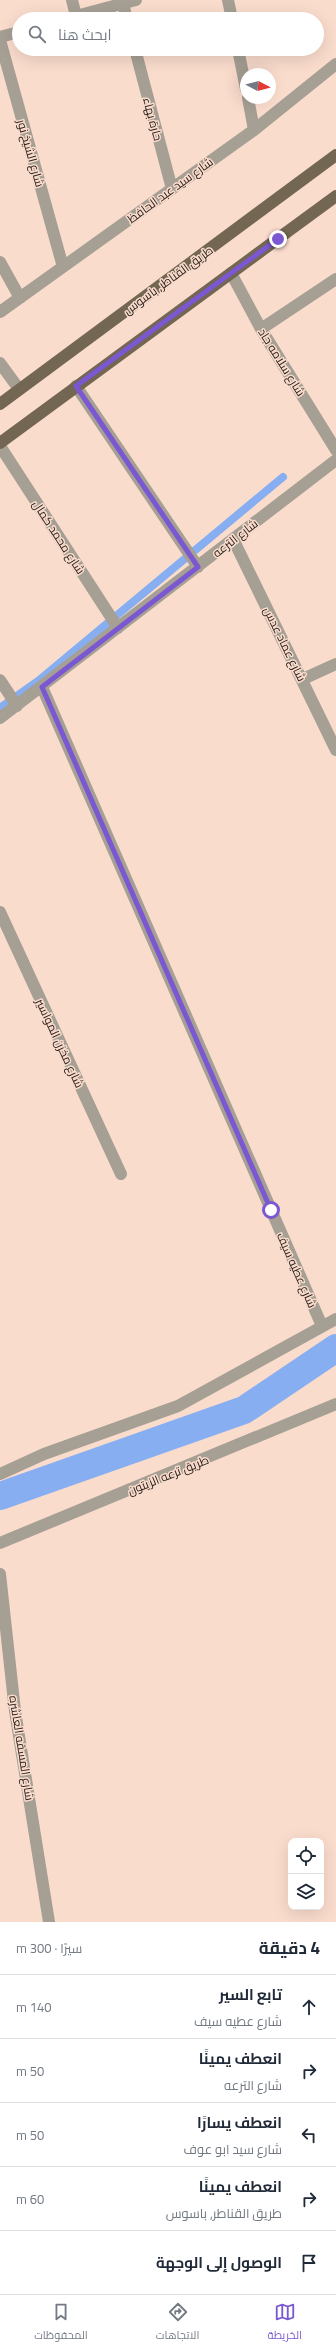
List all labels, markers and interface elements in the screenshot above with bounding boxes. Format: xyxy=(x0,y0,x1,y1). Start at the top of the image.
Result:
search box xyxy=(12,12,324,56)
text: ابحث هنا xyxy=(58,20,111,49)
icon: search xyxy=(26,23,48,45)
north arrow xyxy=(240,68,276,104)
street label: حارة بهاء xyxy=(136,95,170,143)
street label: شارع الشيخ نور xyxy=(10,115,52,190)
street label: شارع سيد عبد الحافظ xyxy=(122,151,218,229)
route end xyxy=(269,230,287,248)
street label: طريق القناطر, باسوس xyxy=(118,239,218,321)
street label: شارع سلامه جاد xyxy=(252,323,312,401)
street label: شارع محمد كمال xyxy=(26,495,92,579)
street label: شارع الترعه xyxy=(207,512,263,564)
street label: شارع عماد عدس xyxy=(257,603,313,686)
street label: شارع مخزن المواسير xyxy=(29,993,91,1092)
route start xyxy=(262,1201,280,1219)
street label: شارع عطيه سيف xyxy=(270,1228,324,1312)
street label: طريق ترعه الزيتون xyxy=(124,1448,212,1502)
street label: شارع المسقه العاشره xyxy=(2,1694,42,1802)
map controls xyxy=(288,1838,324,1910)
button: locate xyxy=(288,1838,324,1874)
button: layers xyxy=(288,1874,324,1910)
text: 4 دقيقة xyxy=(259,1932,320,1964)
text: سيرًا · 300 m xyxy=(16,1936,82,1960)
text: تابع السير xyxy=(219,1980,282,2009)
text: 140 m xyxy=(16,1995,52,2019)
icon: ahead xyxy=(298,1996,320,2018)
text: شارع عطيه سيف xyxy=(194,2009,282,2033)
text: انعطف يمينًا xyxy=(199,2044,282,2073)
text: 50 m xyxy=(16,2059,44,2083)
icon: right xyxy=(298,2060,320,2082)
text: شارع الترعه xyxy=(224,2073,282,2097)
text: انعطف يسارًا xyxy=(197,2108,282,2137)
text: 50 m xyxy=(16,2123,44,2147)
icon: left xyxy=(298,2124,320,2146)
text: شارع سيد ابو عوف xyxy=(184,2137,282,2161)
text: انعطف يمينًا xyxy=(199,2172,282,2201)
text: 60 m xyxy=(16,2187,44,2211)
icon: right xyxy=(298,2188,320,2210)
text: طريق القناطر, باسوس xyxy=(166,2201,282,2225)
text: الوصول إلى الوجهة xyxy=(156,2248,282,2277)
icon: arrive xyxy=(298,2252,320,2274)
tab: المحفوظات xyxy=(34,2301,88,2345)
tab: الاتجاهات xyxy=(156,2301,199,2345)
tab: الخريطة xyxy=(268,2301,302,2345)

